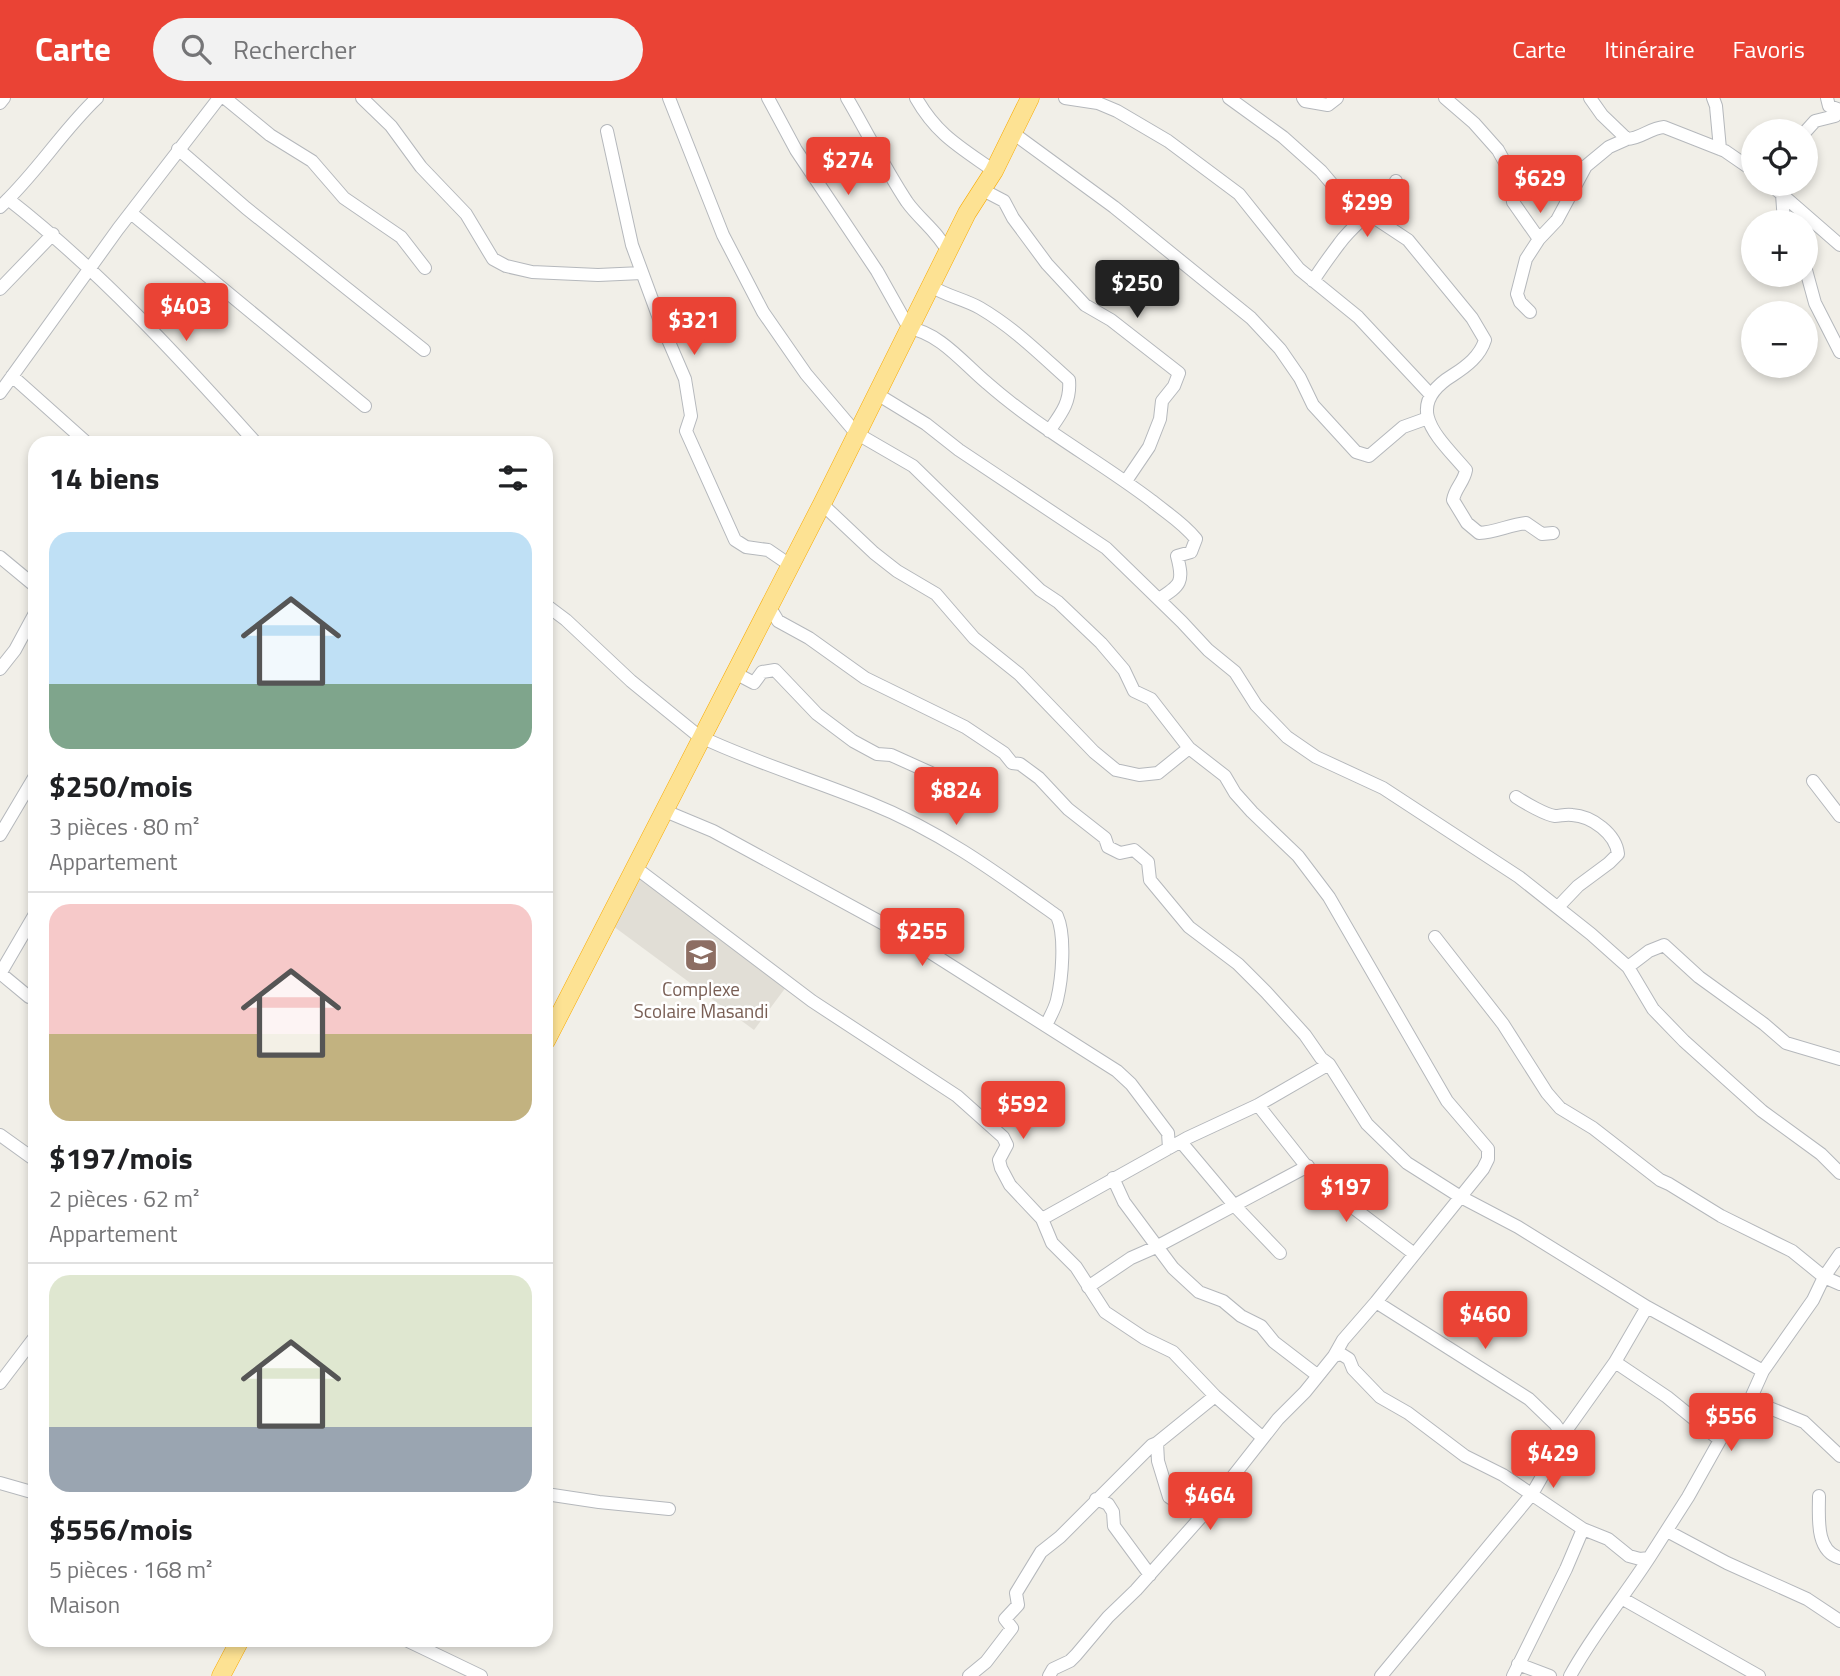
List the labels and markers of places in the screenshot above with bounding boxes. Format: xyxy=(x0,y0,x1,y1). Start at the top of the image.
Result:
pin: $274 xyxy=(807,138,889,197)
pin: $629 xyxy=(1499,156,1581,215)
pin: $299 xyxy=(1326,180,1408,239)
pin: $250 xyxy=(1096,260,1178,320)
pin: $403 xyxy=(145,284,227,343)
pin: $321 xyxy=(653,298,735,357)
pin: $824 xyxy=(915,768,997,827)
pin: $255 xyxy=(881,908,963,968)
school or university icon: Complexe Scolaire Masandi xyxy=(682,936,720,974)
place label: Complexe Scolaire Masandi xyxy=(634,974,768,1025)
pin: $592 xyxy=(982,1082,1064,1141)
pin: $197 xyxy=(1305,1164,1387,1224)
pin: $460 xyxy=(1444,1292,1526,1351)
pin: $556 xyxy=(1690,1394,1772,1453)
pin: $429 xyxy=(1512,1430,1594,1490)
pin: $464 xyxy=(1169,1472,1251,1532)

